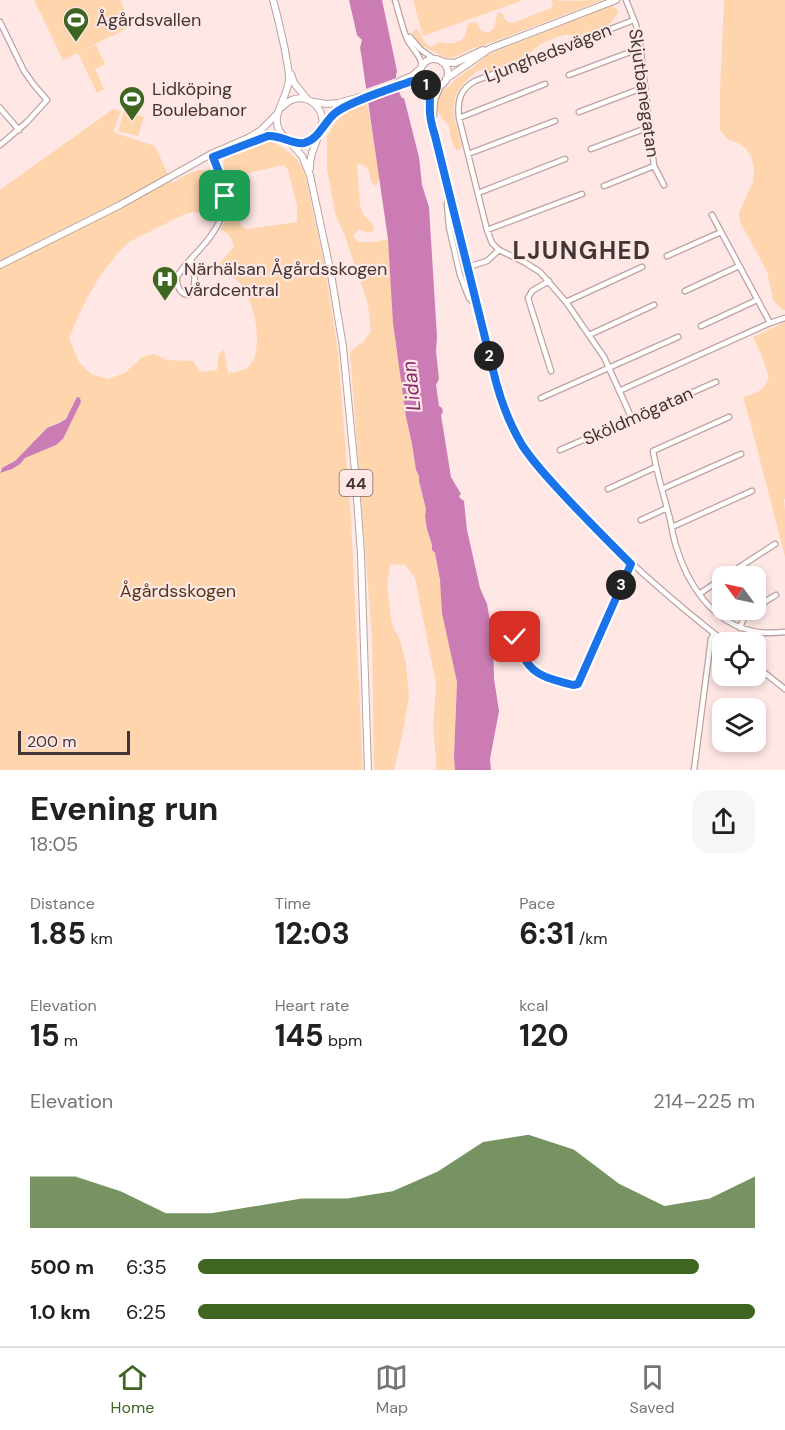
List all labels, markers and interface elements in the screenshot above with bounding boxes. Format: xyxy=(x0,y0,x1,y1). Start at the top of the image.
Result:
sports icon: Ågårdsvallen xyxy=(61,5,91,43)
place label: Ågårdsvallen xyxy=(96,8,201,32)
street label: Ljunghedsvägen xyxy=(481,18,615,88)
street label: Skjutbanegatan xyxy=(623,27,665,159)
pin: 1 xyxy=(411,70,441,100)
text: 1 xyxy=(423,74,429,95)
place label: Lidköping Boulebanor xyxy=(152,77,247,122)
sports icon: Lidköping Boulebanor xyxy=(117,84,147,122)
pin xyxy=(199,170,250,221)
icon: arrive xyxy=(208,179,241,212)
district label: LJUNGHED xyxy=(512,235,652,266)
place label: Närhälsan Ågårdsskogen vårdcentral xyxy=(184,257,387,302)
hospital icon: Närhälsan Ågårdsskogen vårdcentral xyxy=(150,264,180,302)
pin: 2 xyxy=(474,341,504,371)
text: 2 xyxy=(484,345,494,366)
water label: Lidan xyxy=(395,360,427,412)
street label: Sköldmögatan xyxy=(579,381,697,451)
road number: 44 xyxy=(340,470,372,496)
north arrow xyxy=(712,566,766,620)
map controls xyxy=(712,566,766,752)
pin: 3 xyxy=(606,570,636,600)
text: 3 xyxy=(616,574,626,595)
park label: Ågårdsskogen xyxy=(120,579,236,603)
pin xyxy=(489,611,540,662)
icon: check xyxy=(498,620,531,653)
button: locate xyxy=(712,632,766,686)
button: layers xyxy=(712,698,766,752)
scale bar xyxy=(18,728,130,756)
text: 200 m xyxy=(27,731,76,752)
text: Evening run xyxy=(30,787,218,830)
button: share xyxy=(692,790,755,853)
text: 18:05 xyxy=(30,831,78,857)
text: Distance xyxy=(30,893,95,914)
text: Time xyxy=(275,893,311,914)
text: Pace xyxy=(519,893,555,914)
text: 1.85 xyxy=(30,914,86,953)
text: 12:03 xyxy=(275,914,350,953)
text: 6:31 xyxy=(519,914,575,953)
text: km xyxy=(86,928,113,949)
text: /km xyxy=(575,928,608,949)
text: Elevation xyxy=(30,995,97,1016)
text: Heart rate xyxy=(275,995,349,1016)
text: kcal xyxy=(519,995,548,1016)
text: 15 xyxy=(30,1016,60,1055)
text: 145 xyxy=(275,1016,324,1055)
text: 120 xyxy=(519,1016,569,1055)
text: m xyxy=(60,1030,78,1051)
text: bpm xyxy=(324,1030,362,1051)
text: Elevation xyxy=(30,1088,113,1114)
text: 214–225 m xyxy=(653,1088,755,1114)
text: 500 m xyxy=(30,1254,94,1280)
text: 6:35 xyxy=(126,1254,167,1280)
text: 1.0 km xyxy=(30,1299,91,1325)
text: 6:25 xyxy=(126,1299,166,1325)
tab: Home xyxy=(111,1361,154,1418)
tab: Map xyxy=(375,1361,408,1418)
tab: Saved xyxy=(630,1361,674,1418)

